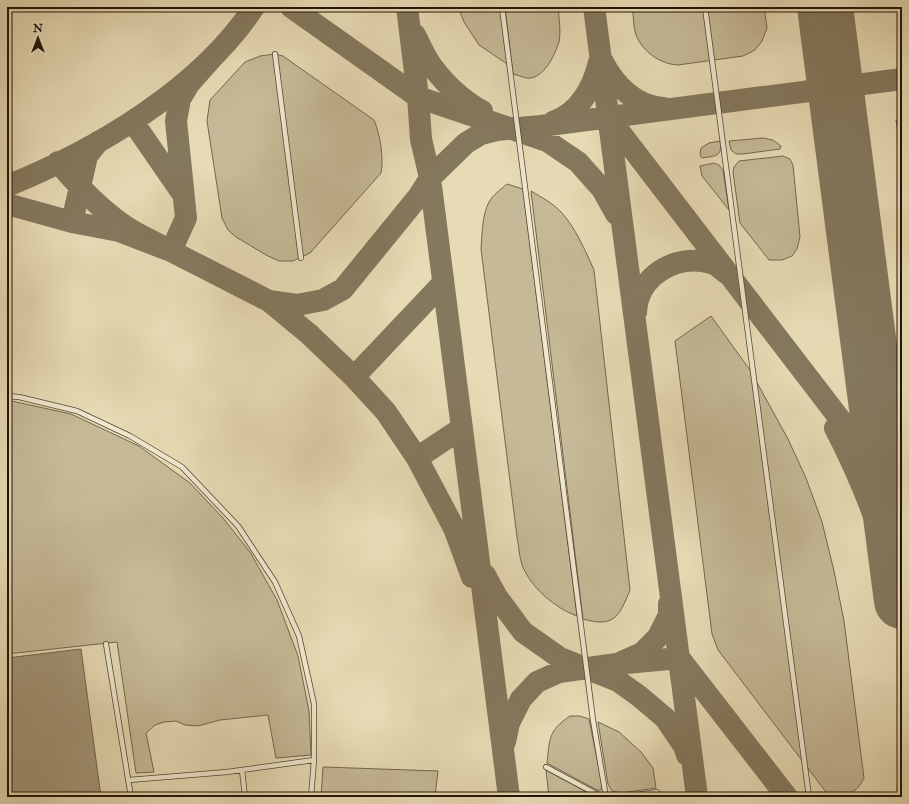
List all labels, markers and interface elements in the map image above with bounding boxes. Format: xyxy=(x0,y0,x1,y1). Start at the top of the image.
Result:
north arrow xyxy=(18,18,58,58)
text: N xyxy=(32,22,44,35)

